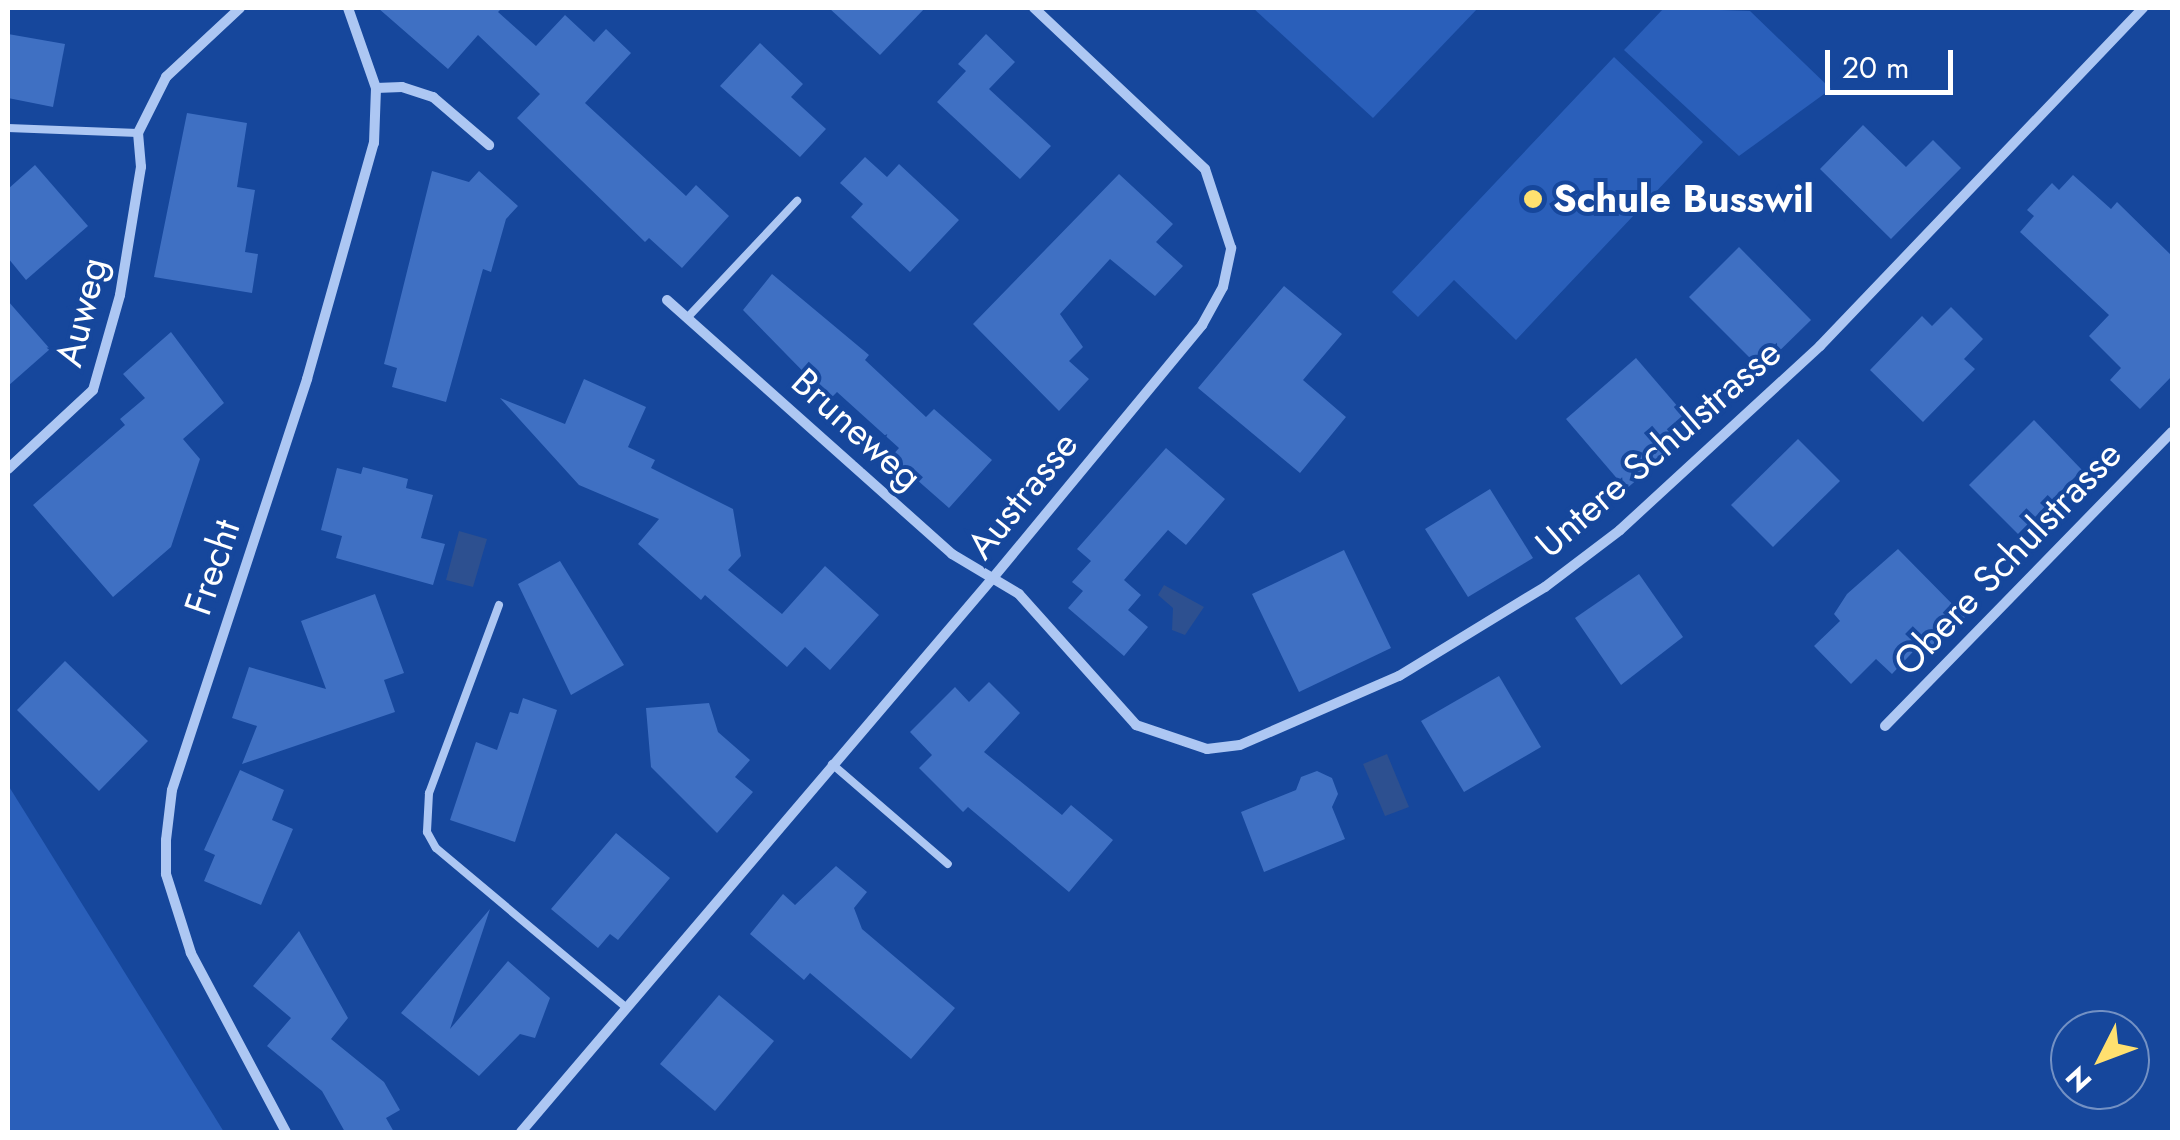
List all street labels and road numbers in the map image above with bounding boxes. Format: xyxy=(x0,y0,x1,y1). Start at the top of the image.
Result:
street label: Auweg xyxy=(45,253,117,371)
street label: Untere Schulstrasse xyxy=(1526,329,1790,567)
street label: Bruneweg xyxy=(782,359,932,499)
street label: Austrasse xyxy=(957,422,1087,568)
street label: Obere Schulstrasse xyxy=(1884,431,2130,685)
street label: Frecht xyxy=(175,513,249,621)

